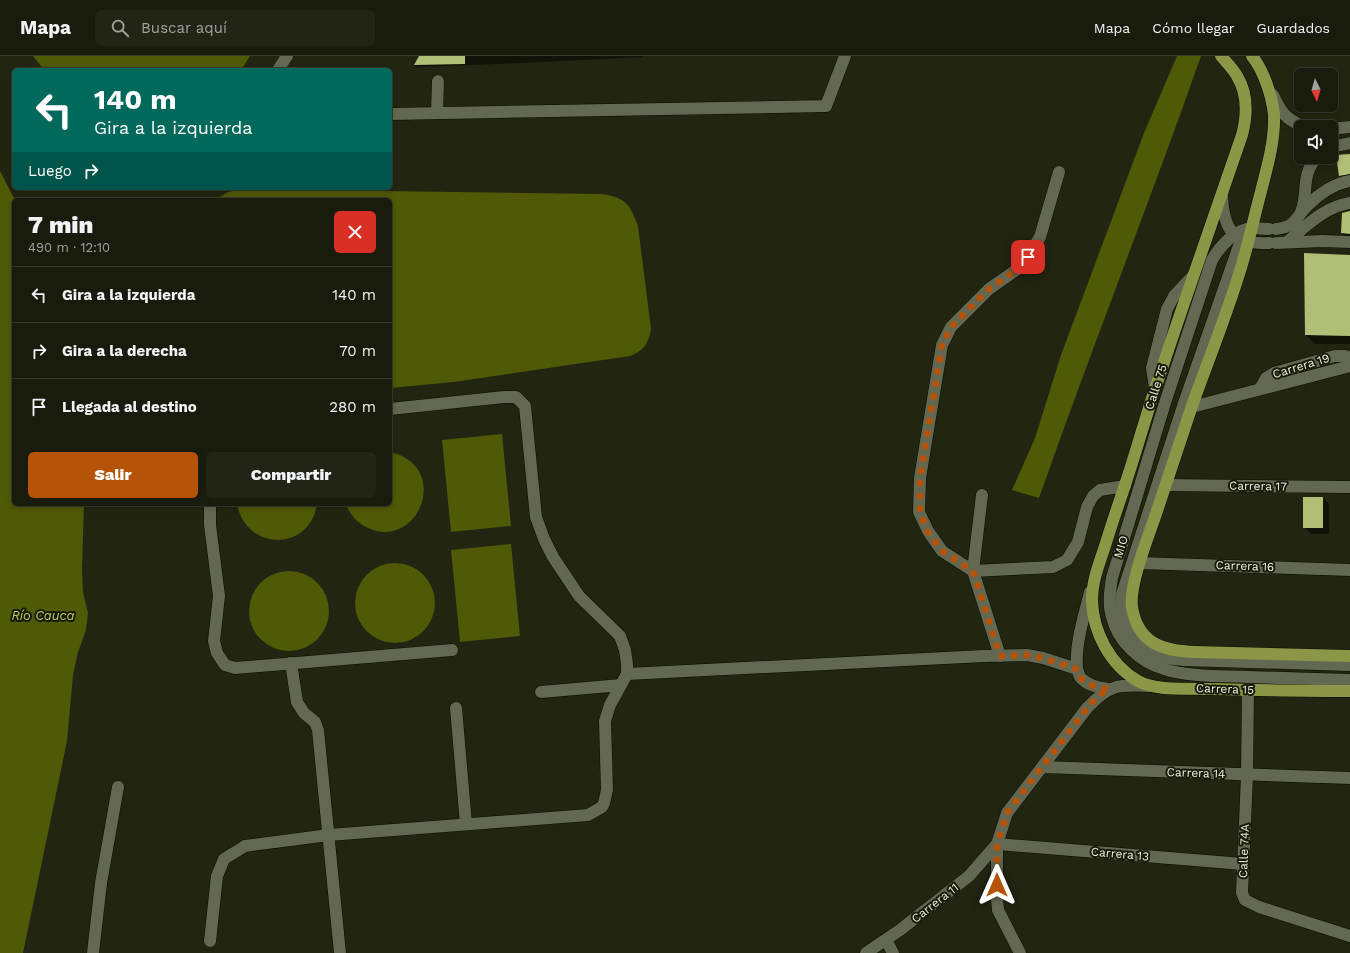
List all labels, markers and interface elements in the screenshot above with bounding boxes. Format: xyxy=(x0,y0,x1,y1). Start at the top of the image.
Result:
search box xyxy=(95,10,375,46)
text: Mapa xyxy=(20,16,71,39)
icon: search xyxy=(109,17,131,39)
text: Buscar aquí xyxy=(141,19,227,37)
text: Mapa xyxy=(1094,20,1130,36)
text: Cómo llegar xyxy=(1152,20,1235,36)
text: Guardados xyxy=(1257,20,1330,36)
north arrow xyxy=(1294,68,1338,112)
map controls xyxy=(1294,68,1338,164)
text: 140 m xyxy=(94,83,177,116)
icon: left xyxy=(28,84,80,136)
text: Gira a la izquierda xyxy=(94,117,253,138)
button: sound xyxy=(1294,120,1338,164)
icon: right xyxy=(80,160,102,182)
text: Luego xyxy=(28,162,72,180)
text: 7 min xyxy=(28,211,93,239)
button: close xyxy=(334,211,376,253)
text: 490 m · 12:10 xyxy=(28,240,110,255)
pin xyxy=(1011,240,1045,274)
icon: arrive xyxy=(1017,246,1039,268)
icon: left xyxy=(28,284,50,306)
text: Gira a la izquierda xyxy=(62,286,195,304)
text: 140 m xyxy=(332,286,376,304)
icon: right xyxy=(28,340,50,362)
text: Gira a la derecha xyxy=(62,342,187,360)
text: 70 m xyxy=(339,342,376,360)
street label: Carrera 19 xyxy=(1271,351,1331,381)
street label: Calle 75 xyxy=(1142,363,1170,411)
icon: arrive xyxy=(28,396,50,418)
text: Llegada al destino xyxy=(62,398,197,416)
text: 280 m xyxy=(329,398,376,416)
button: Salir xyxy=(28,452,198,498)
button: Compartir xyxy=(206,452,376,498)
street label: Carrera 17 xyxy=(1229,478,1287,494)
street label: MIO xyxy=(1111,534,1131,560)
street label: Carrera 16 xyxy=(1215,558,1275,574)
water label: Río Cauca xyxy=(11,608,75,623)
street label: Carrera 15 xyxy=(1196,681,1254,697)
street label: Carrera 14 xyxy=(1166,765,1226,781)
street label: Calle 74A xyxy=(1236,824,1252,878)
street label: Carrera 13 xyxy=(1090,844,1150,864)
position arrow xyxy=(976,864,1018,906)
street label: Carrera 11 xyxy=(909,880,961,926)

